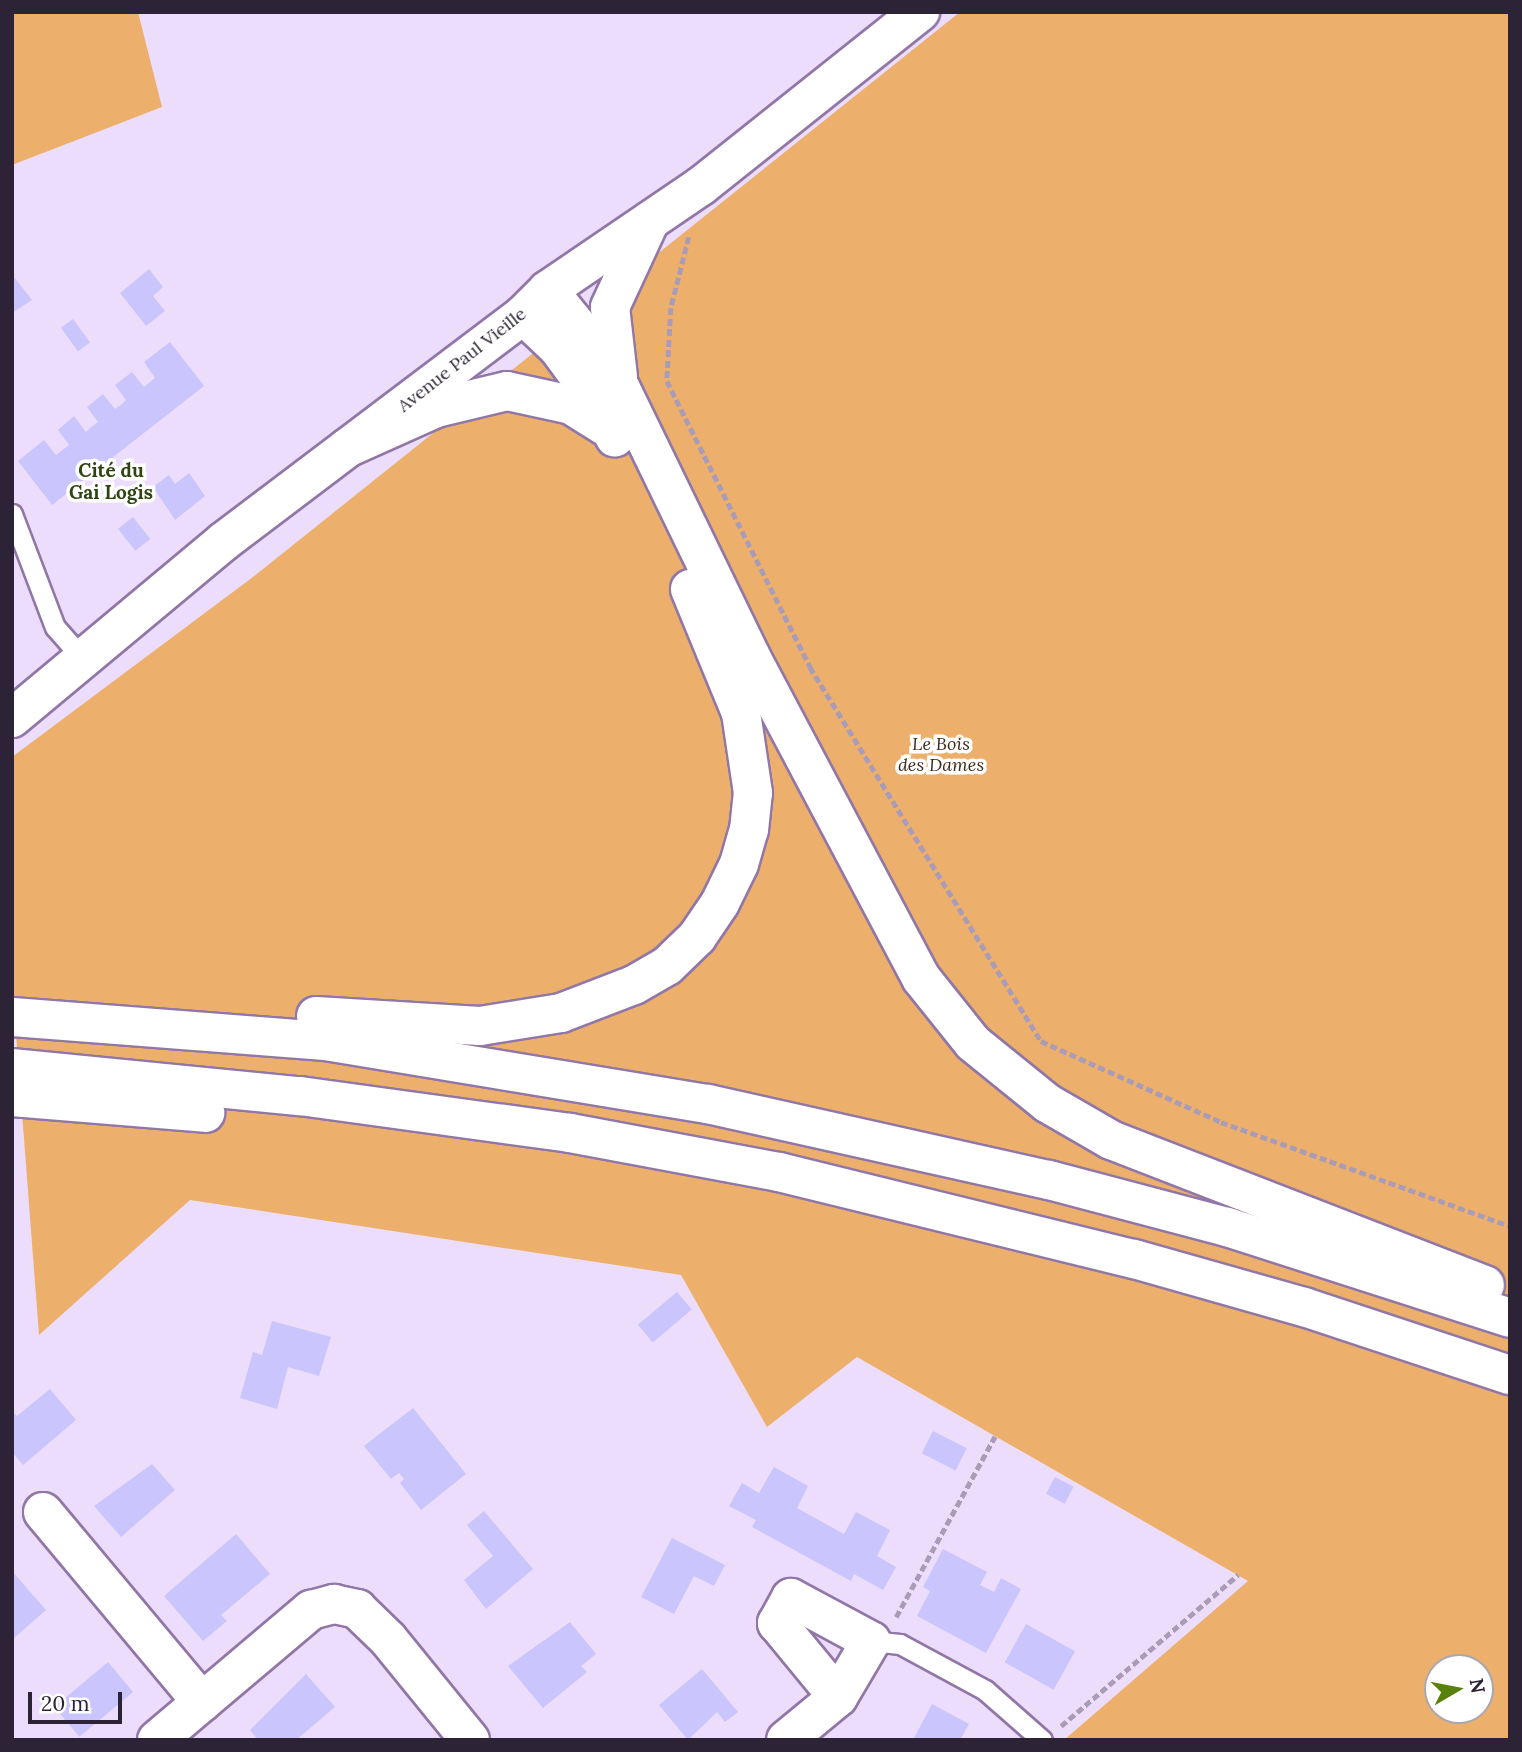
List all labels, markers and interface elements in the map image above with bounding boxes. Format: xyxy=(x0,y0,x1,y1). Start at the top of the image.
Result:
street label: Avenue Paul Vieille xyxy=(393,303,531,417)
district label: Cité du Gai Logis xyxy=(69,460,153,504)
park label: Le Bois des Dames xyxy=(898,734,984,776)
north arrow xyxy=(1424,1654,1494,1724)
text: N xyxy=(1465,1676,1491,1695)
scale bar xyxy=(32,1678,126,1722)
text: 20 m xyxy=(41,1690,90,1717)

